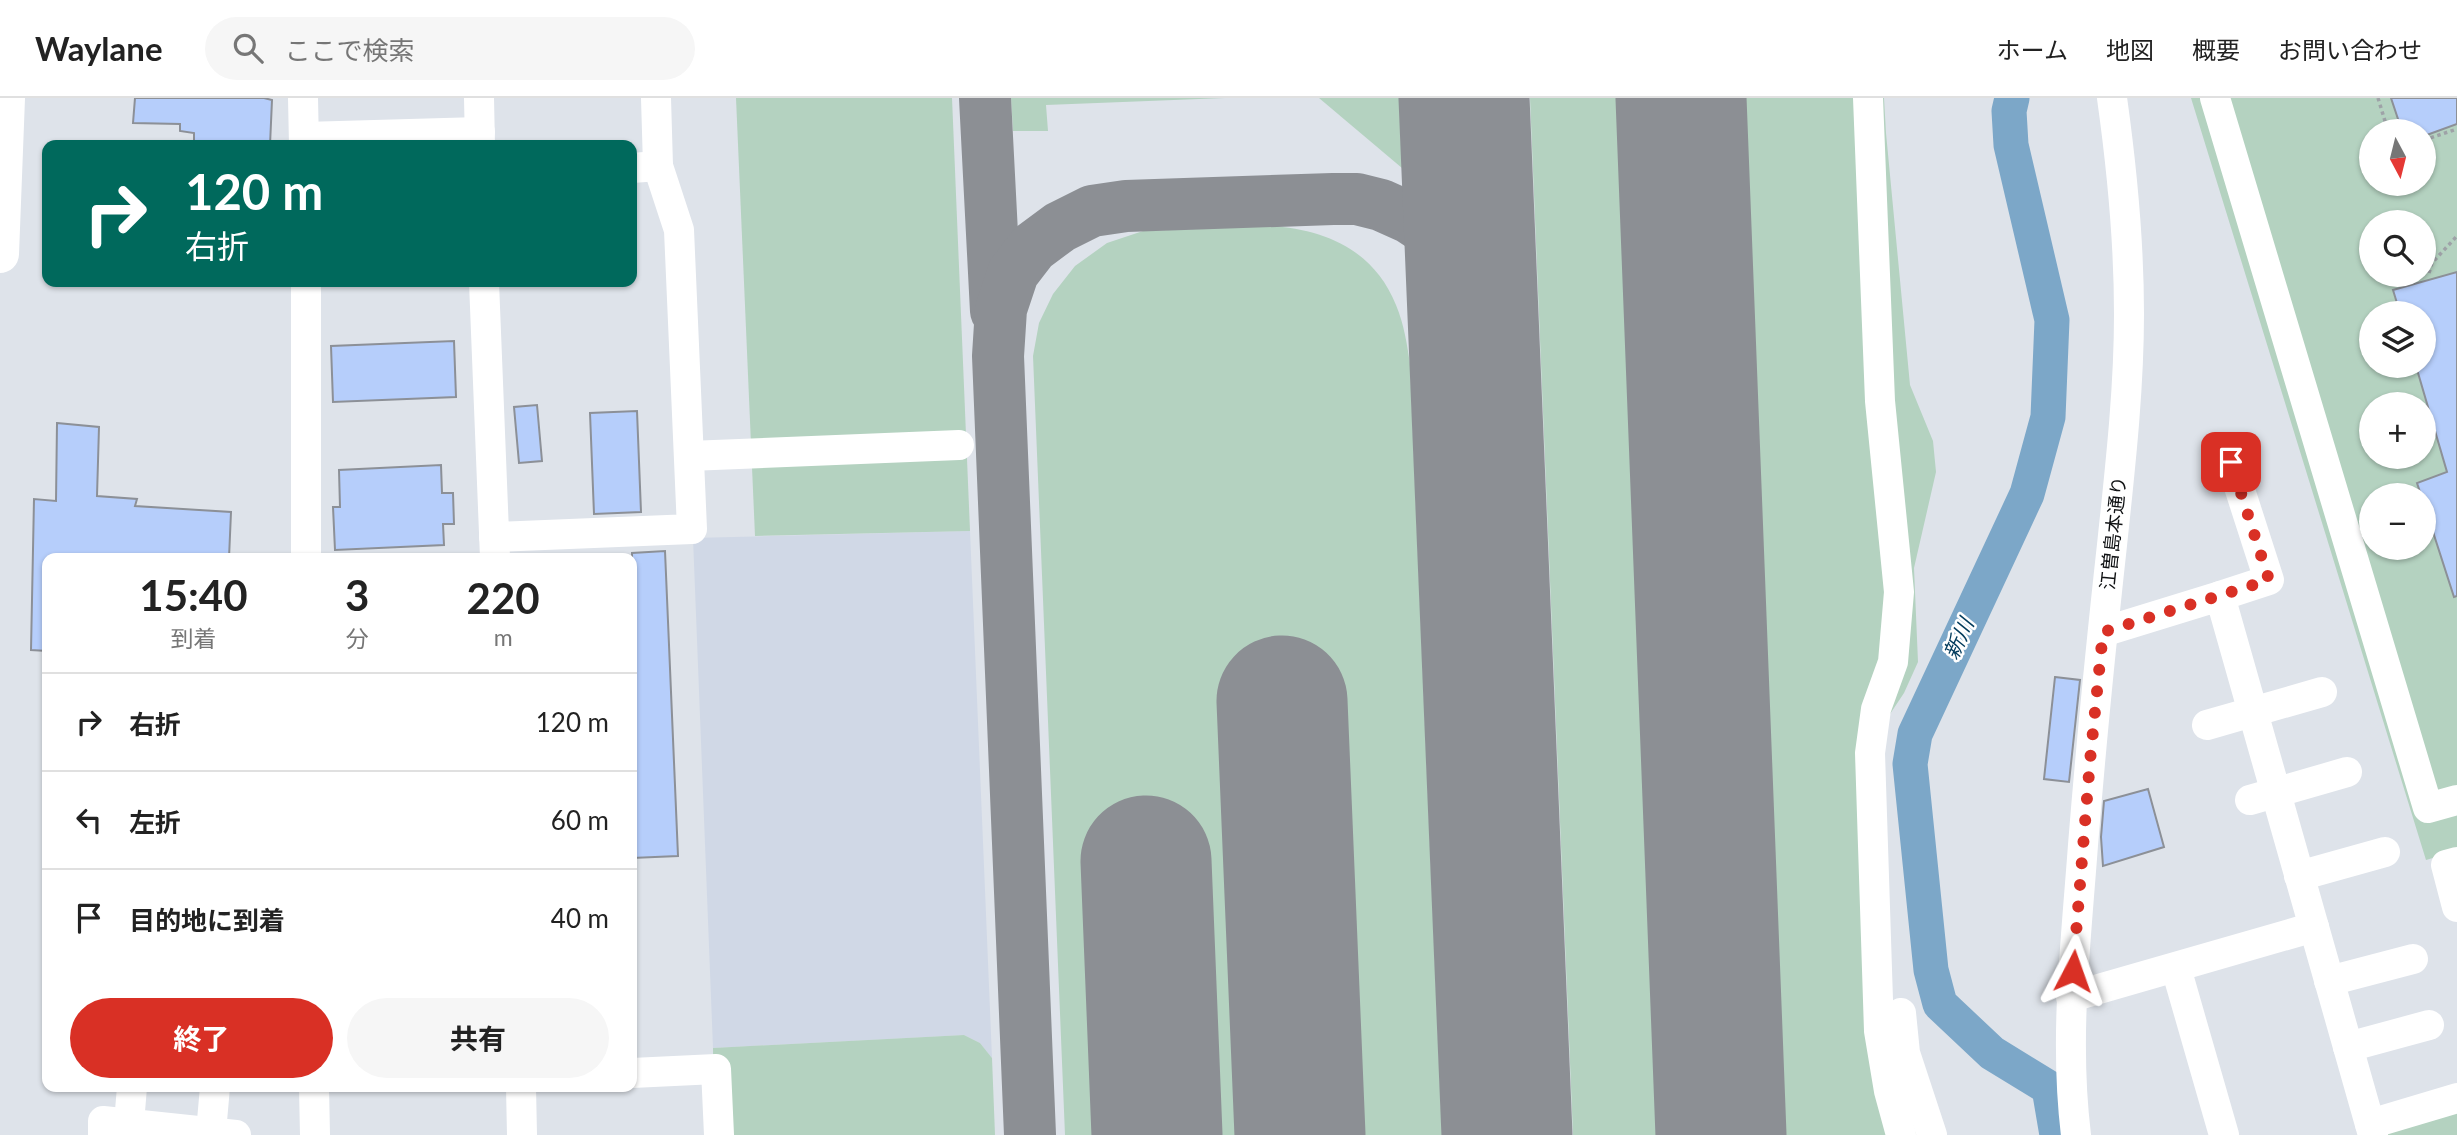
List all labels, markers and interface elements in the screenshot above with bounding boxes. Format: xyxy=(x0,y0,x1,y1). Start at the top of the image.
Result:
search box xyxy=(205,17,695,80)
text: Waylane xyxy=(35,28,163,68)
icon: search xyxy=(229,29,267,67)
text: ここで検索 xyxy=(285,34,415,66)
text: ホーム xyxy=(1997,35,2068,64)
text: 地図 xyxy=(2106,35,2154,64)
text: 概要 xyxy=(2192,35,2240,64)
text: お問い合わせ xyxy=(2278,35,2422,64)
north arrow xyxy=(2359,119,2436,196)
map controls xyxy=(2359,119,2436,560)
text: 120 m xyxy=(185,162,323,220)
icon: right xyxy=(70,168,161,259)
button: search xyxy=(2359,210,2436,287)
text: 右折 xyxy=(185,226,249,265)
button: layers xyxy=(2359,301,2436,378)
button: + xyxy=(2359,392,2436,469)
pin xyxy=(2201,432,2261,492)
icon: arrive xyxy=(2212,443,2250,481)
street label: 江曽島本通り xyxy=(2095,475,2130,591)
button: − xyxy=(2359,483,2436,560)
text: 15:40 xyxy=(139,570,248,620)
text: 3 xyxy=(345,570,369,620)
text: 220 xyxy=(467,573,540,623)
water label: 新川 xyxy=(1937,612,1979,663)
text: m xyxy=(494,623,513,651)
text: 到着 xyxy=(170,624,216,652)
text: 分 xyxy=(346,624,369,652)
icon: right xyxy=(70,703,108,741)
text: 120 m xyxy=(536,706,609,738)
text: 右折 xyxy=(129,708,181,740)
icon: left xyxy=(70,801,108,839)
text: 60 m xyxy=(551,804,609,836)
text: 左折 xyxy=(129,806,181,838)
icon: arrive xyxy=(70,899,108,937)
text: 40 m xyxy=(551,902,609,934)
text: 目的地に到着 xyxy=(129,904,285,936)
position arrow xyxy=(2036,934,2110,1008)
button: 終了 xyxy=(70,998,333,1078)
button: 共有 xyxy=(347,998,609,1078)

